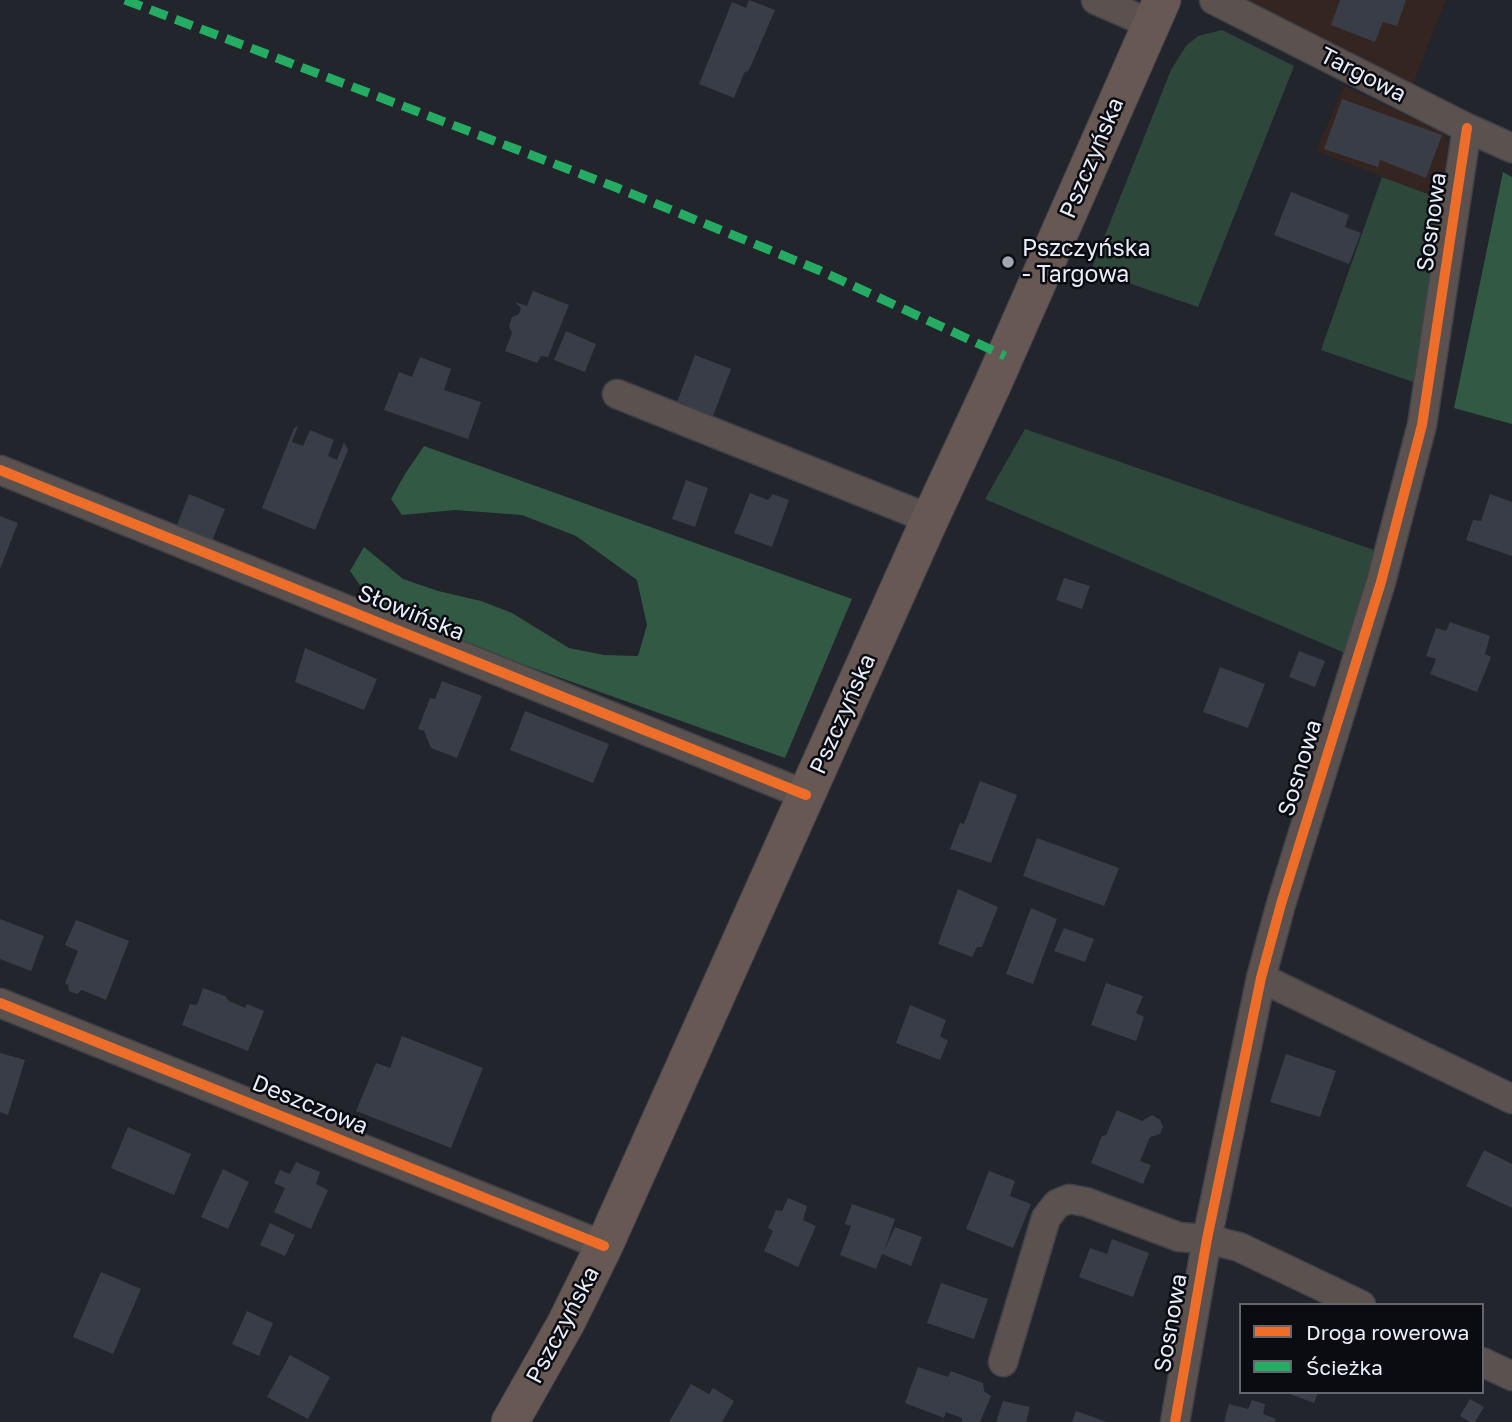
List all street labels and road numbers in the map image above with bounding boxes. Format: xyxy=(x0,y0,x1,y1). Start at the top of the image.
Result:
street label: Targowa xyxy=(1315,42,1411,108)
street label: Pszczyńska xyxy=(1054,93,1130,223)
street label: Sosnowa xyxy=(1411,171,1453,273)
street label: Słowińska xyxy=(354,579,468,647)
street label: Pszczyńska xyxy=(804,650,882,778)
street label: Sosnowa xyxy=(1272,716,1328,820)
street label: Deszczowa xyxy=(248,1069,372,1141)
street label: Pszczyńska xyxy=(521,1262,605,1388)
street label: Sosnowa xyxy=(1149,1272,1193,1374)

